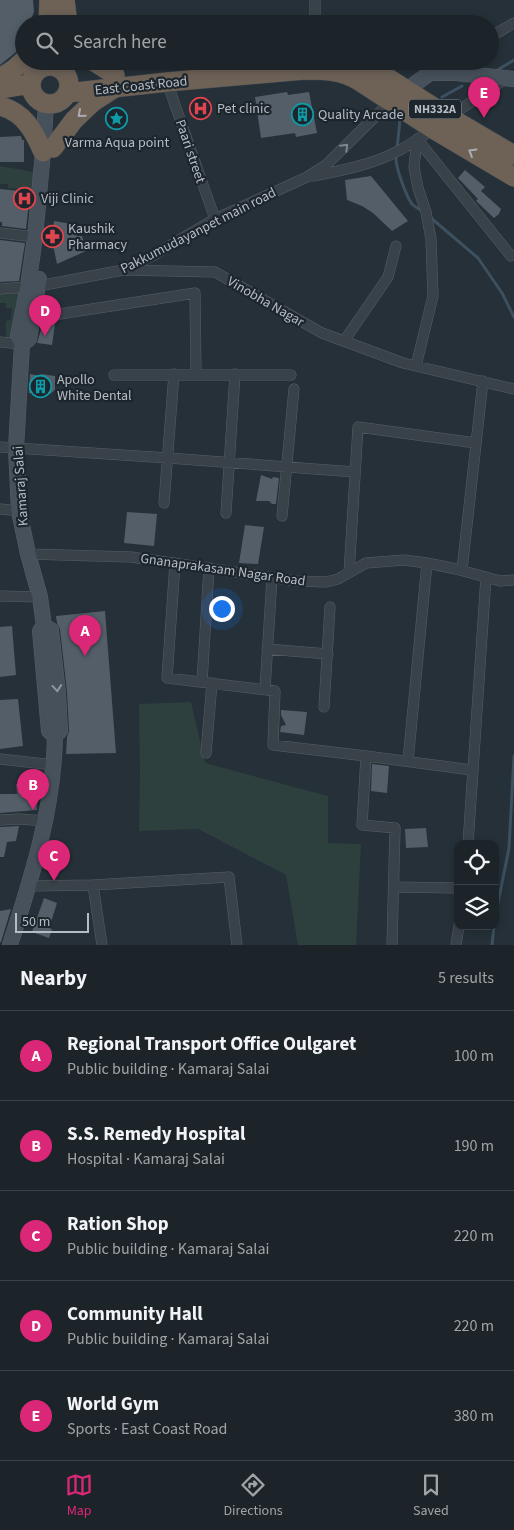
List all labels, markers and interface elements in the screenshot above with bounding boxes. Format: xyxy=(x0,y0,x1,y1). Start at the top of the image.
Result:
search box xyxy=(15,15,499,70)
icon: search xyxy=(33,29,61,57)
text: Search here xyxy=(73,29,167,56)
street label: East Coast Road xyxy=(94,71,188,101)
pin: E xyxy=(468,77,500,118)
hospital icon: Pet clinic xyxy=(189,96,213,120)
place label: Pet clinic xyxy=(217,99,270,119)
road number: NH332A xyxy=(409,100,461,118)
building icon: Quality Arcade xyxy=(290,102,314,126)
place label: Quality Arcade xyxy=(318,105,403,125)
place icon: Varma Aqua point xyxy=(105,107,129,131)
one-way arrow xyxy=(77,108,86,117)
street label: Paari street xyxy=(170,117,210,186)
place label: Varma Aqua point xyxy=(65,133,169,153)
one-way arrow xyxy=(339,144,348,153)
one-way arrow xyxy=(469,149,478,159)
street label: Pakkumudayanpet main road xyxy=(117,183,280,279)
hospital icon: Viji Clinic xyxy=(13,186,37,210)
place label: Viji Clinic xyxy=(41,189,94,209)
place label: Kaushik Pharmacy xyxy=(68,219,128,255)
pharmacy icon: Kaushik Pharmacy xyxy=(40,224,64,248)
street label: Vinobha Nagar xyxy=(223,272,308,332)
pin: D xyxy=(29,295,61,336)
place label: Apollo White Dental xyxy=(57,370,132,406)
building icon: Apollo White Dental xyxy=(29,375,53,399)
street label: Kamaraj Salai xyxy=(8,445,34,527)
street label: Gnanaprakasam Nagar Road xyxy=(139,549,307,591)
your location xyxy=(209,596,235,622)
pin: A xyxy=(69,615,101,656)
one-way arrow xyxy=(52,684,63,692)
pin: B xyxy=(17,769,49,810)
pin: C xyxy=(38,840,70,881)
map controls xyxy=(454,840,499,930)
button: locate xyxy=(454,840,499,885)
button: layers xyxy=(454,885,499,930)
scale bar xyxy=(15,910,89,933)
text: 50 m xyxy=(22,912,50,932)
text: Nearby xyxy=(20,963,87,993)
text: 5 results xyxy=(438,967,494,989)
text: Regional Transport Office Oulgaret xyxy=(67,1031,356,1058)
text: A xyxy=(31,1045,41,1067)
text: 100 m xyxy=(454,1045,494,1067)
text: Public building · Kamaraj Salai xyxy=(67,1058,269,1080)
text: S.S. Remedy Hospital xyxy=(67,1121,245,1148)
text: B xyxy=(31,1135,41,1157)
text: 190 m xyxy=(454,1135,494,1157)
text: Hospital · Kamaraj Salai xyxy=(67,1148,225,1170)
text: Ration Shop xyxy=(67,1211,169,1238)
text: C xyxy=(31,1225,41,1247)
text: 220 m xyxy=(454,1225,494,1247)
text: Public building · Kamaraj Salai xyxy=(67,1238,269,1260)
text: Community Hall xyxy=(67,1301,203,1328)
text: D xyxy=(31,1315,41,1337)
text: 220 m xyxy=(454,1315,494,1337)
text: Public building · Kamaraj Salai xyxy=(67,1328,269,1350)
text: World Gym xyxy=(67,1391,159,1418)
text: E xyxy=(32,1405,40,1427)
text: 380 m xyxy=(454,1405,494,1427)
text: Sports · East Coast Road xyxy=(67,1418,227,1440)
tab: Map xyxy=(65,1471,93,1521)
tab: Directions xyxy=(223,1471,283,1521)
tab: Saved xyxy=(413,1471,449,1521)

